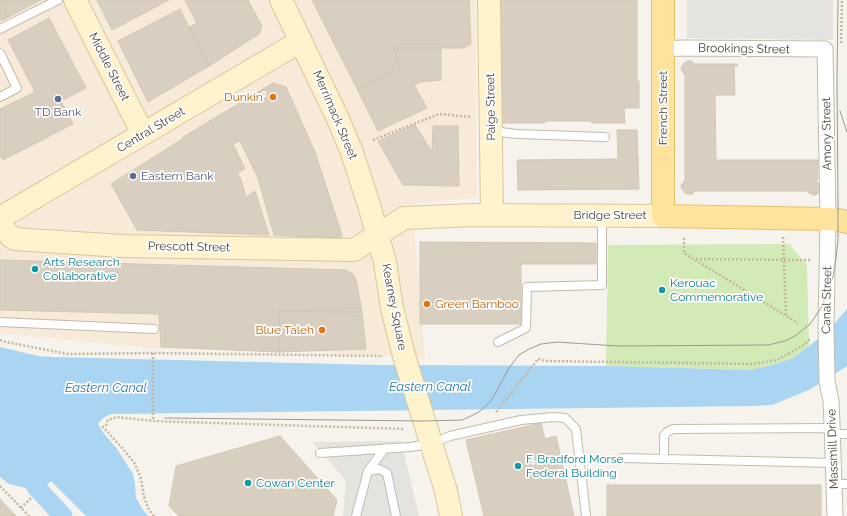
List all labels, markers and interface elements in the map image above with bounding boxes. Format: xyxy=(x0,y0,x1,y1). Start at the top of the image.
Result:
street label: Middle Street xyxy=(86,30,132,104)
street label: Brookings Street xyxy=(698,41,790,57)
street label: Merrimack Street xyxy=(310,68,360,162)
street label: French Street xyxy=(656,71,670,145)
street label: Paige Street xyxy=(483,73,499,141)
place label: Dunkin' xyxy=(224,90,265,104)
marker: Dunkin' xyxy=(268,92,278,102)
marker: TD Bank xyxy=(53,94,63,104)
street label: Amory Street xyxy=(819,97,835,171)
street label: Central Street xyxy=(114,104,188,156)
place label: TD Bank xyxy=(35,105,81,119)
place label: Eastern Bank xyxy=(141,169,214,183)
marker: Eastern Bank xyxy=(128,171,138,181)
street label: Bridge Street xyxy=(573,208,647,222)
street label: Prescott Street xyxy=(148,239,230,255)
place label: Arts Research Collaborative xyxy=(43,255,120,283)
street label: Kearney Square xyxy=(379,262,409,352)
marker: Arts Research Collaborative xyxy=(30,264,40,274)
street label: Canal Street xyxy=(819,266,835,334)
place label: Kerouac Commemorative xyxy=(670,276,763,304)
marker: Kerouac Commemorative xyxy=(657,285,667,295)
place label: Green Bamboo xyxy=(435,297,519,311)
marker: Green Bamboo xyxy=(422,299,432,309)
place label: Blue Taleh xyxy=(256,323,314,337)
marker: Blue Taleh xyxy=(317,325,327,335)
water label: Eastern Canal xyxy=(389,379,471,395)
water label: Eastern Canal xyxy=(65,380,147,396)
street label: Massmill Drive xyxy=(824,409,842,489)
place label: F. Bradford Morse Federal Building xyxy=(526,452,624,480)
marker: F. Bradford Morse Federal Building xyxy=(513,461,523,471)
place label: Cowan Center xyxy=(256,476,335,490)
marker: Cowan Center xyxy=(243,478,253,488)

